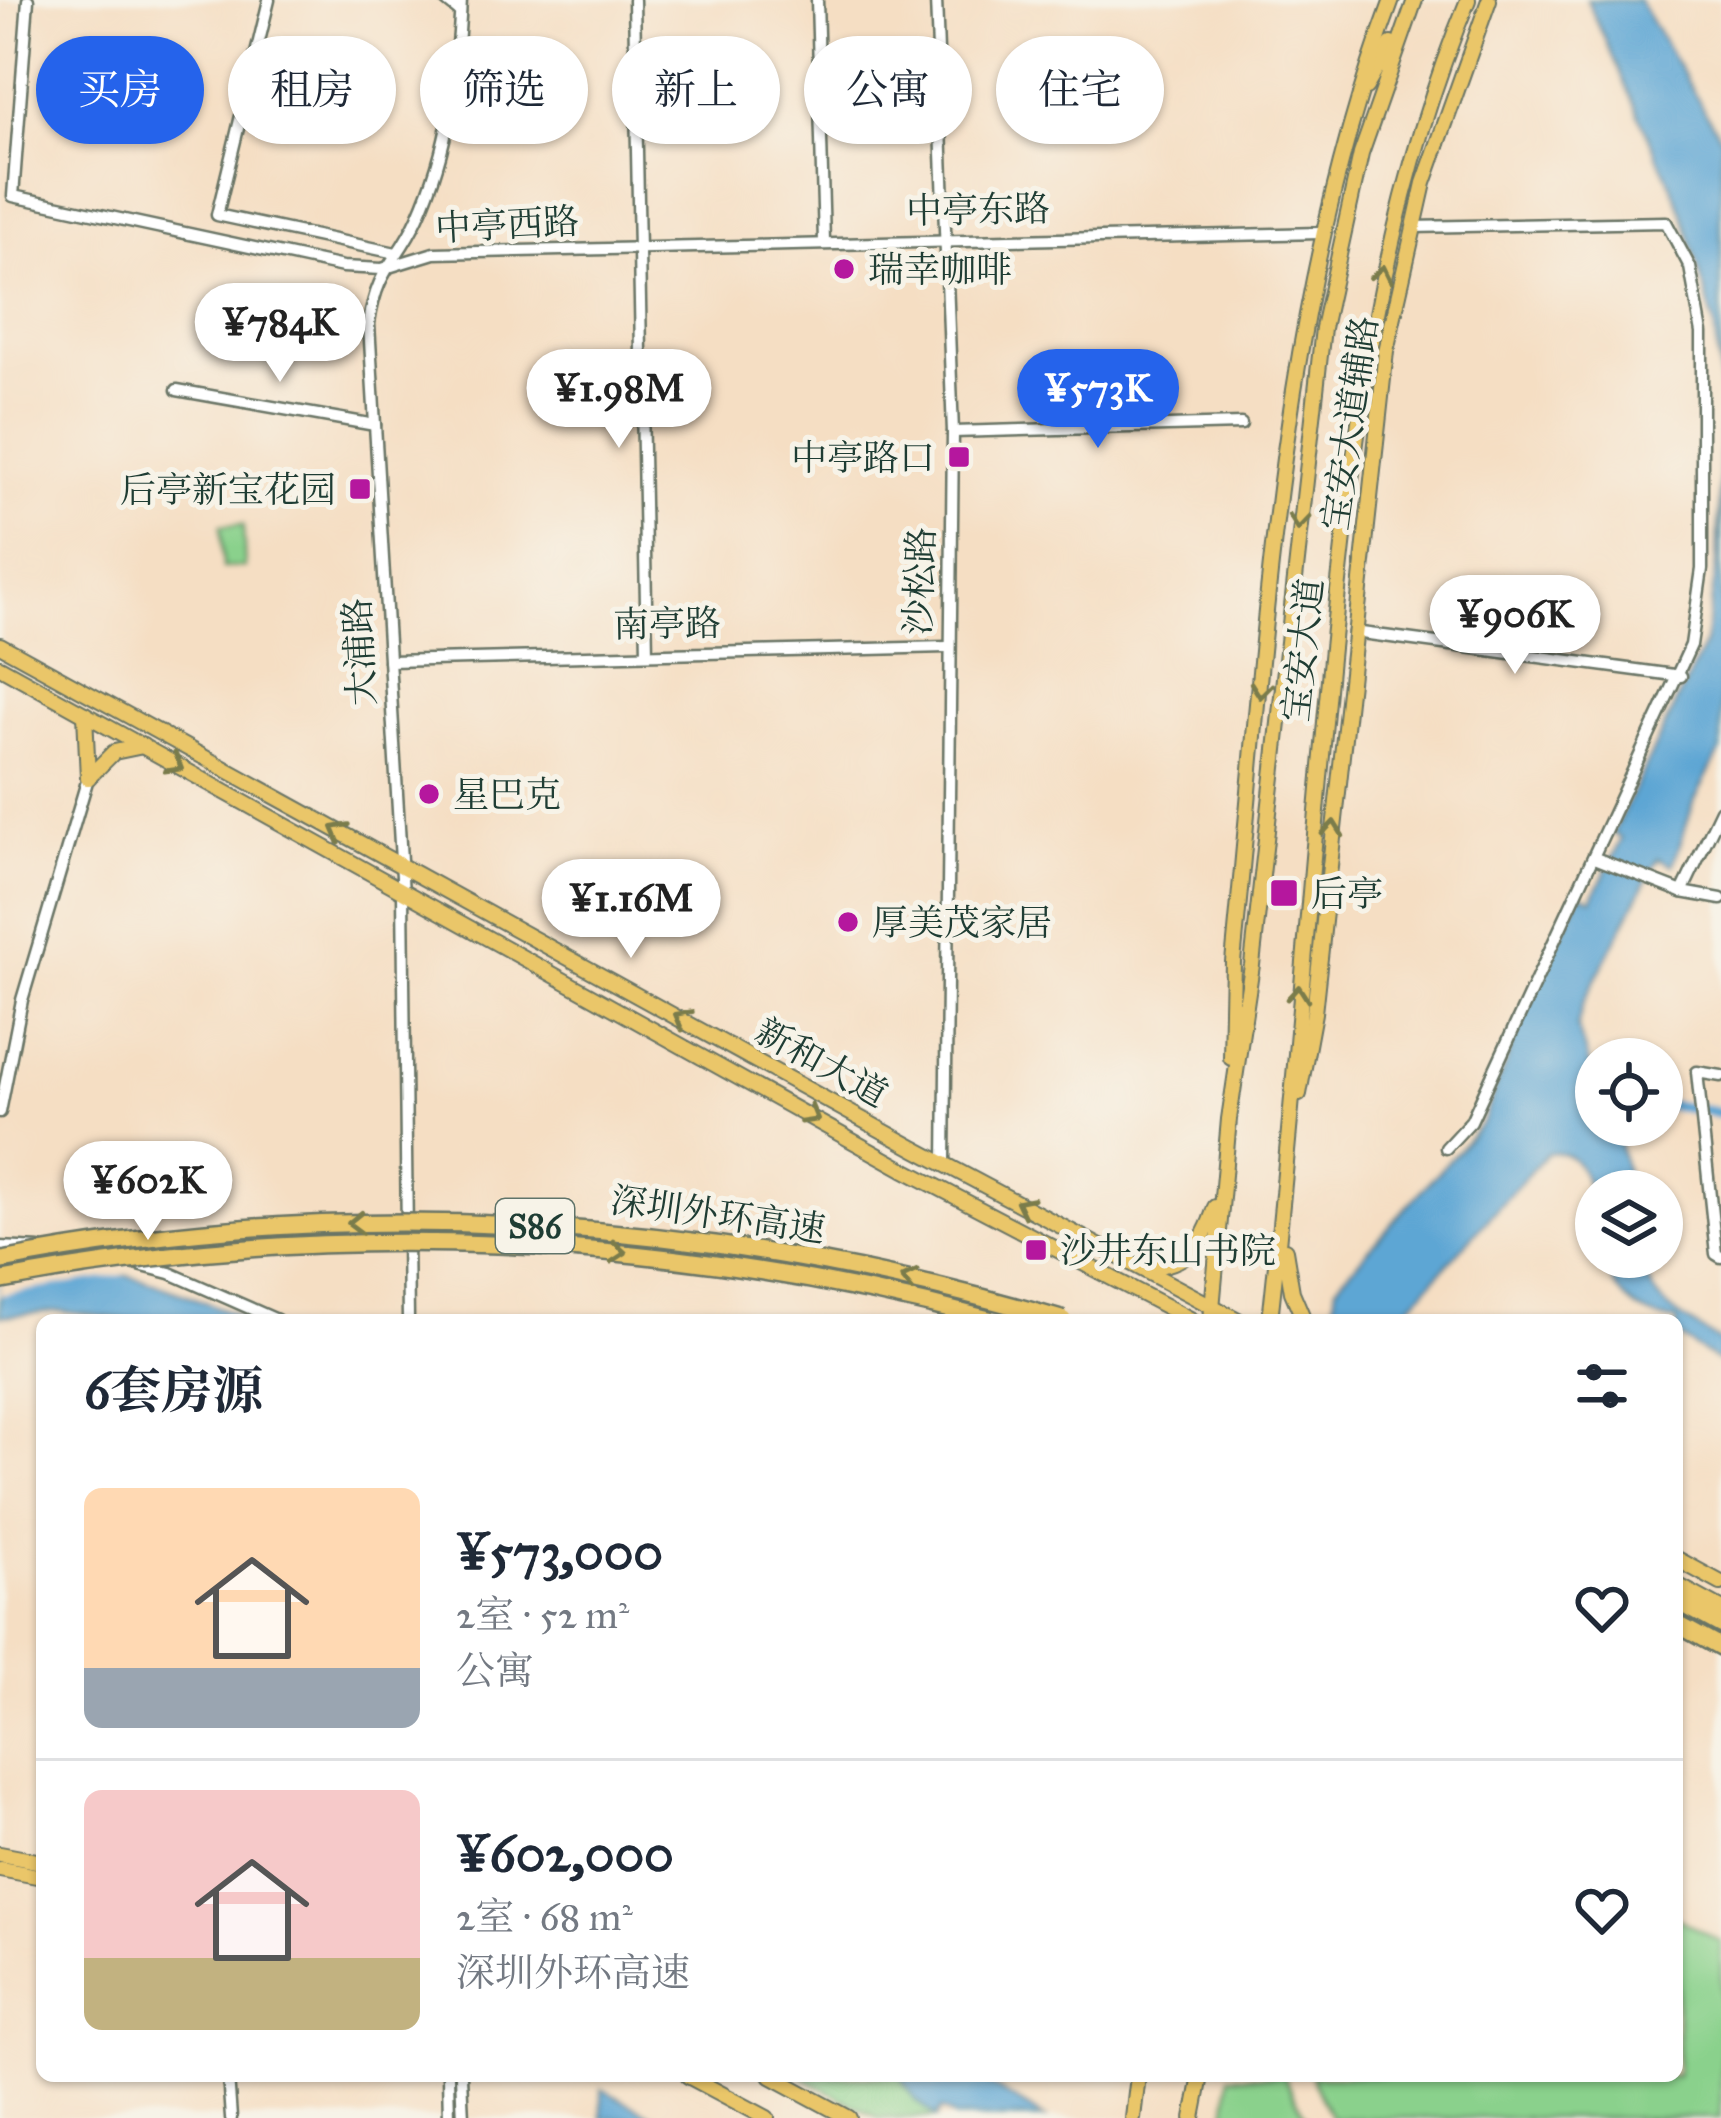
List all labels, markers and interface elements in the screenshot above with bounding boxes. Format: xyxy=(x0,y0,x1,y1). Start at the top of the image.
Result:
chip: 买房 xyxy=(36,36,204,144)
chip: 租房 xyxy=(228,36,396,144)
chip: 筛选 xyxy=(420,36,588,144)
chip: 新上 xyxy=(612,36,780,144)
chip: 公寓 xyxy=(804,36,972,144)
chip: 住宅 xyxy=(996,36,1164,144)
street label: 中亭东路 xyxy=(906,187,1050,233)
street label: 中亭西路 xyxy=(434,199,580,251)
place label: 瑞幸咖啡 xyxy=(868,248,1012,292)
marker: 瑞幸咖啡 xyxy=(831,256,857,282)
one-way arrow xyxy=(1368,264,1394,284)
pin: ¥784K xyxy=(196,283,364,385)
text: ¥784K xyxy=(222,298,338,346)
street label: 宝安大道辅路 xyxy=(1313,313,1387,533)
pin: ¥1.98M xyxy=(521,349,717,451)
pin: ¥573K xyxy=(1014,349,1182,451)
text: ¥1.98M xyxy=(553,364,685,412)
text: ¥573K xyxy=(1044,364,1152,412)
place label: 中亭路口 xyxy=(791,436,935,480)
marker: 中亭路口 xyxy=(946,444,972,470)
place label: 后亭新宝花园 xyxy=(120,468,336,512)
marker: 后亭新宝花园 xyxy=(347,476,373,502)
one-way arrow xyxy=(1287,512,1313,532)
street label: 沙松路 xyxy=(896,526,944,636)
pin: ¥906K xyxy=(1431,575,1599,677)
street label: 宝安大道 xyxy=(1274,576,1332,724)
text: ¥906K xyxy=(1457,590,1573,638)
street label: 大浦路 xyxy=(335,597,385,707)
street label: 南亭路 xyxy=(613,601,721,647)
one-way arrow xyxy=(1249,681,1274,700)
one-way arrow xyxy=(163,751,184,774)
place label: 星巴克 xyxy=(453,773,561,817)
marker: 星巴克 xyxy=(416,781,442,807)
one-way arrow xyxy=(1320,819,1346,839)
one-way arrow xyxy=(330,823,352,846)
pin: ¥1.16M xyxy=(533,859,729,961)
place label: 后亭 xyxy=(1311,872,1383,916)
text: ¥1.16M xyxy=(569,874,693,922)
marker: 后亭 xyxy=(1268,877,1300,909)
place label: 厚美茂家居 xyxy=(872,901,1052,945)
marker: 厚美茂家居 xyxy=(835,909,861,935)
one-way arrow xyxy=(1284,984,1310,1003)
one-way arrow xyxy=(673,1009,694,1032)
street label: 新和大道 xyxy=(748,1009,895,1117)
map controls xyxy=(1575,1038,1683,1278)
button: locate xyxy=(1575,1038,1683,1146)
one-way arrow xyxy=(798,1101,820,1124)
pin: ¥602K xyxy=(64,1141,232,1243)
text: ¥602K xyxy=(90,1156,206,1204)
button: layers xyxy=(1575,1170,1683,1278)
street label: 深圳外环高速 xyxy=(608,1178,828,1252)
one-way arrow xyxy=(1014,1196,1036,1219)
road number: S86 xyxy=(496,1199,574,1253)
one-way arrow xyxy=(346,1209,365,1235)
place label: 沙井东山书院 xyxy=(1060,1229,1276,1273)
marker: 沙井东山书院 xyxy=(1023,1237,1049,1263)
one-way arrow xyxy=(609,1239,628,1264)
one-way arrow xyxy=(900,1268,920,1293)
icon: filters xyxy=(1569,1353,1635,1419)
text: 6套房源 xyxy=(84,1360,263,1422)
text: ¥573,000 xyxy=(456,1521,663,1583)
icon: home xyxy=(180,1536,324,1680)
icon: heart xyxy=(1569,1575,1635,1641)
text: 2室 · 52 m² xyxy=(456,1591,629,1639)
text: 公寓 xyxy=(456,1647,534,1695)
text: ¥602,000 xyxy=(456,1823,674,1885)
icon: home xyxy=(180,1838,324,1982)
icon: heart xyxy=(1569,1877,1635,1943)
text: 2室 · 68 m² xyxy=(456,1893,633,1941)
text: 深圳外环高速 xyxy=(456,1949,690,1997)

